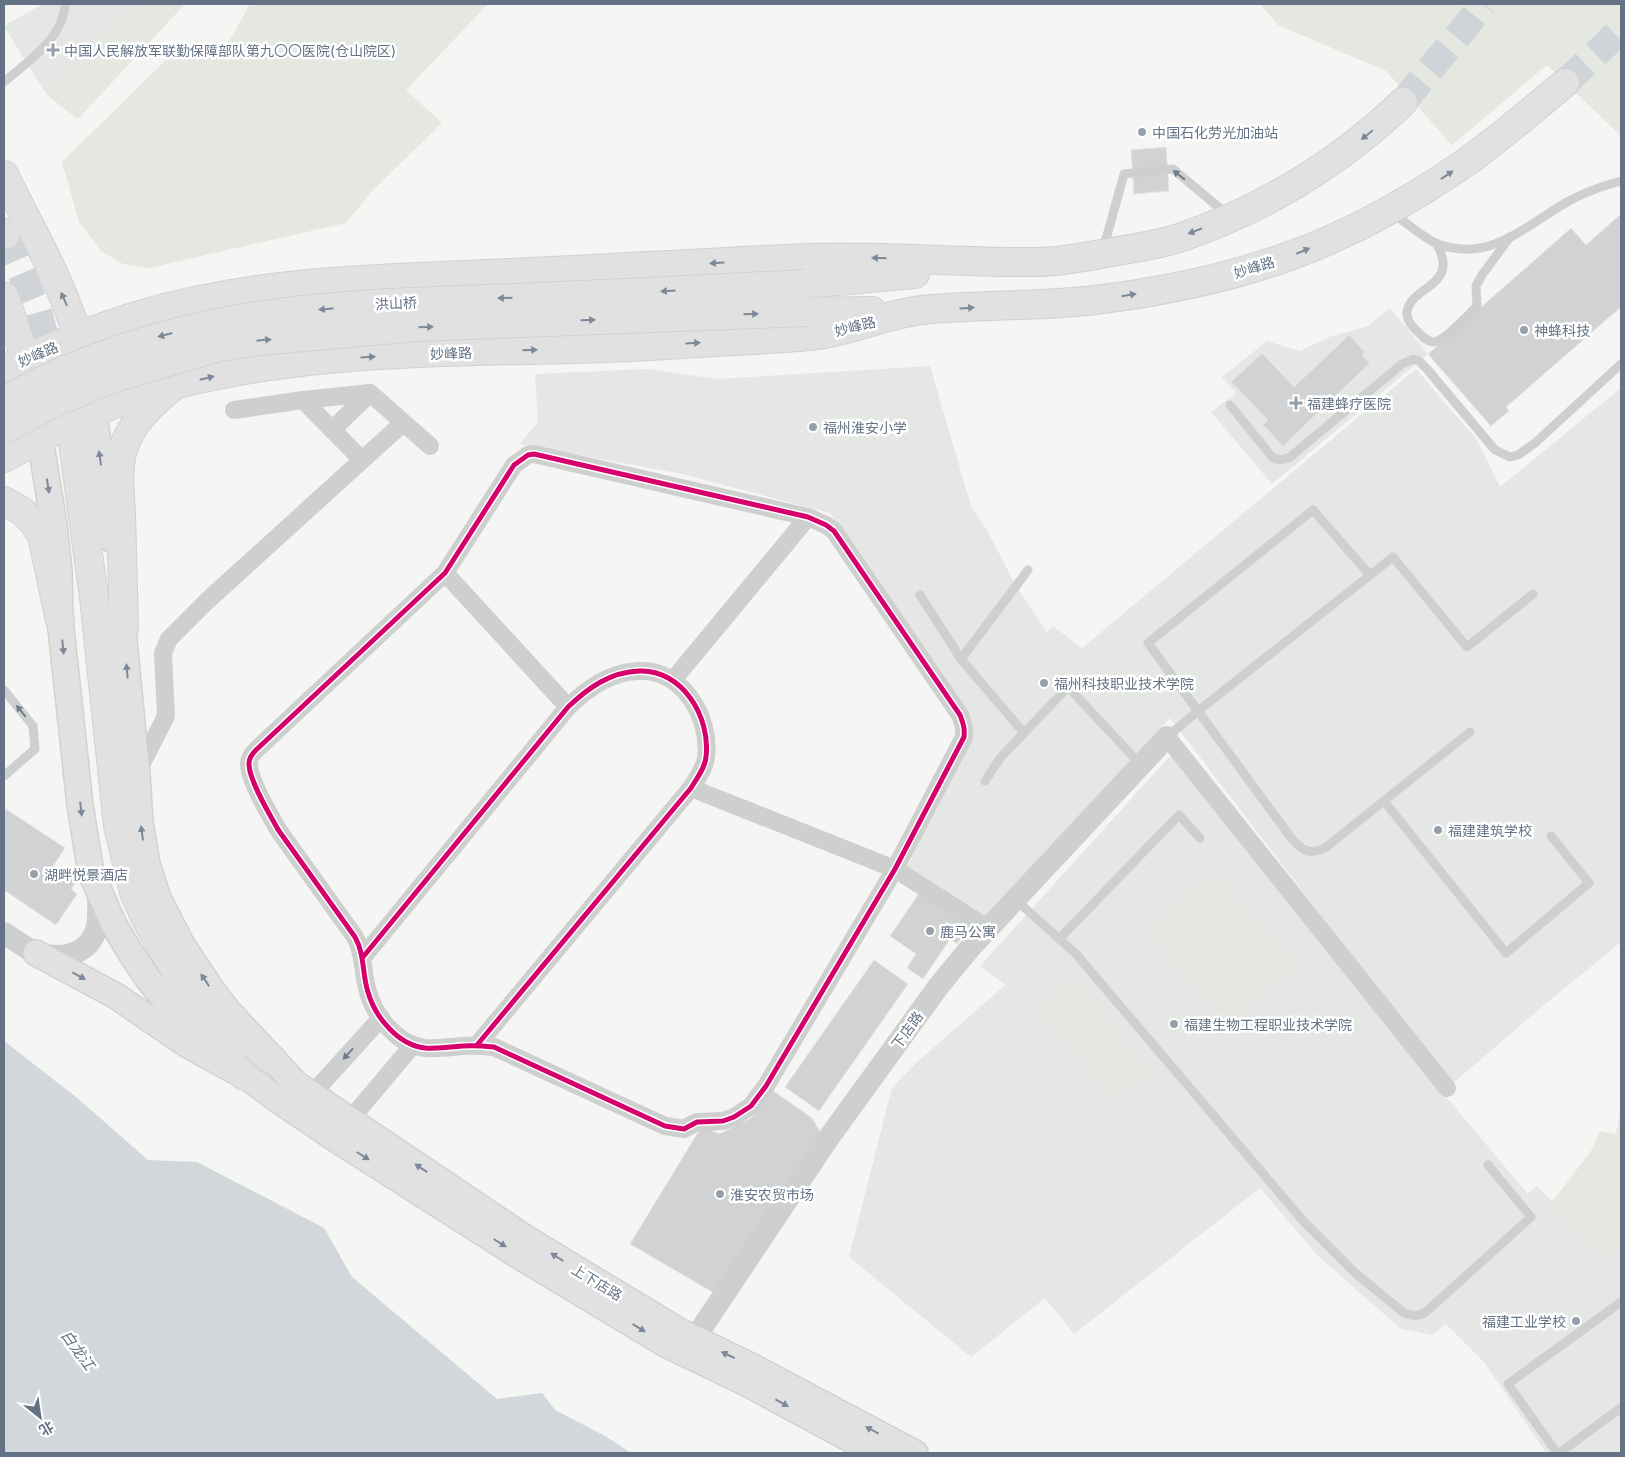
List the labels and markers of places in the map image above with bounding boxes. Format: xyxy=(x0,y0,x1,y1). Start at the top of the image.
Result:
place label: 中国人民解放军联勤保障部队第九〇〇医院(仓山院区) xyxy=(64,42,396,59)
marker: 中国人民解放军联勤保障部队第九〇〇医院(仓山院区) xyxy=(46,43,60,57)
place label: 中国石化劳光加油站 xyxy=(1152,124,1278,141)
marker: 中国石化劳光加油站 xyxy=(1136,126,1148,138)
place label: 神蜂科技 xyxy=(1534,322,1590,339)
marker: 神蜂科技 xyxy=(1518,324,1530,336)
place label: 福建蜂疗医院 xyxy=(1307,395,1391,412)
marker: 福建蜂疗医院 xyxy=(1289,396,1303,410)
place label: 福州淮安小学 xyxy=(823,419,907,436)
marker: 福州淮安小学 xyxy=(807,421,819,433)
place label: 福州科技职业技术学院 xyxy=(1054,675,1194,692)
marker: 福州科技职业技术学院 xyxy=(1038,677,1050,689)
place label: 福建建筑学校 xyxy=(1448,822,1532,839)
marker: 福建建筑学校 xyxy=(1432,824,1444,836)
place label: 湖畔悦景酒店 xyxy=(44,866,128,883)
marker: 湖畔悦景酒店 xyxy=(28,868,40,880)
place label: 鹿马公寓 xyxy=(940,923,996,940)
marker: 鹿马公寓 xyxy=(924,925,936,937)
place label: 福建生物工程职业技术学院 xyxy=(1184,1016,1352,1033)
marker: 福建生物工程职业技术学院 xyxy=(1168,1018,1180,1030)
place label: 淮安农贸市场 xyxy=(730,1186,814,1203)
marker: 淮安农贸市场 xyxy=(714,1188,726,1200)
place label: 福建工业学校 xyxy=(1482,1313,1566,1330)
marker: 福建工业学校 xyxy=(1570,1315,1582,1327)

